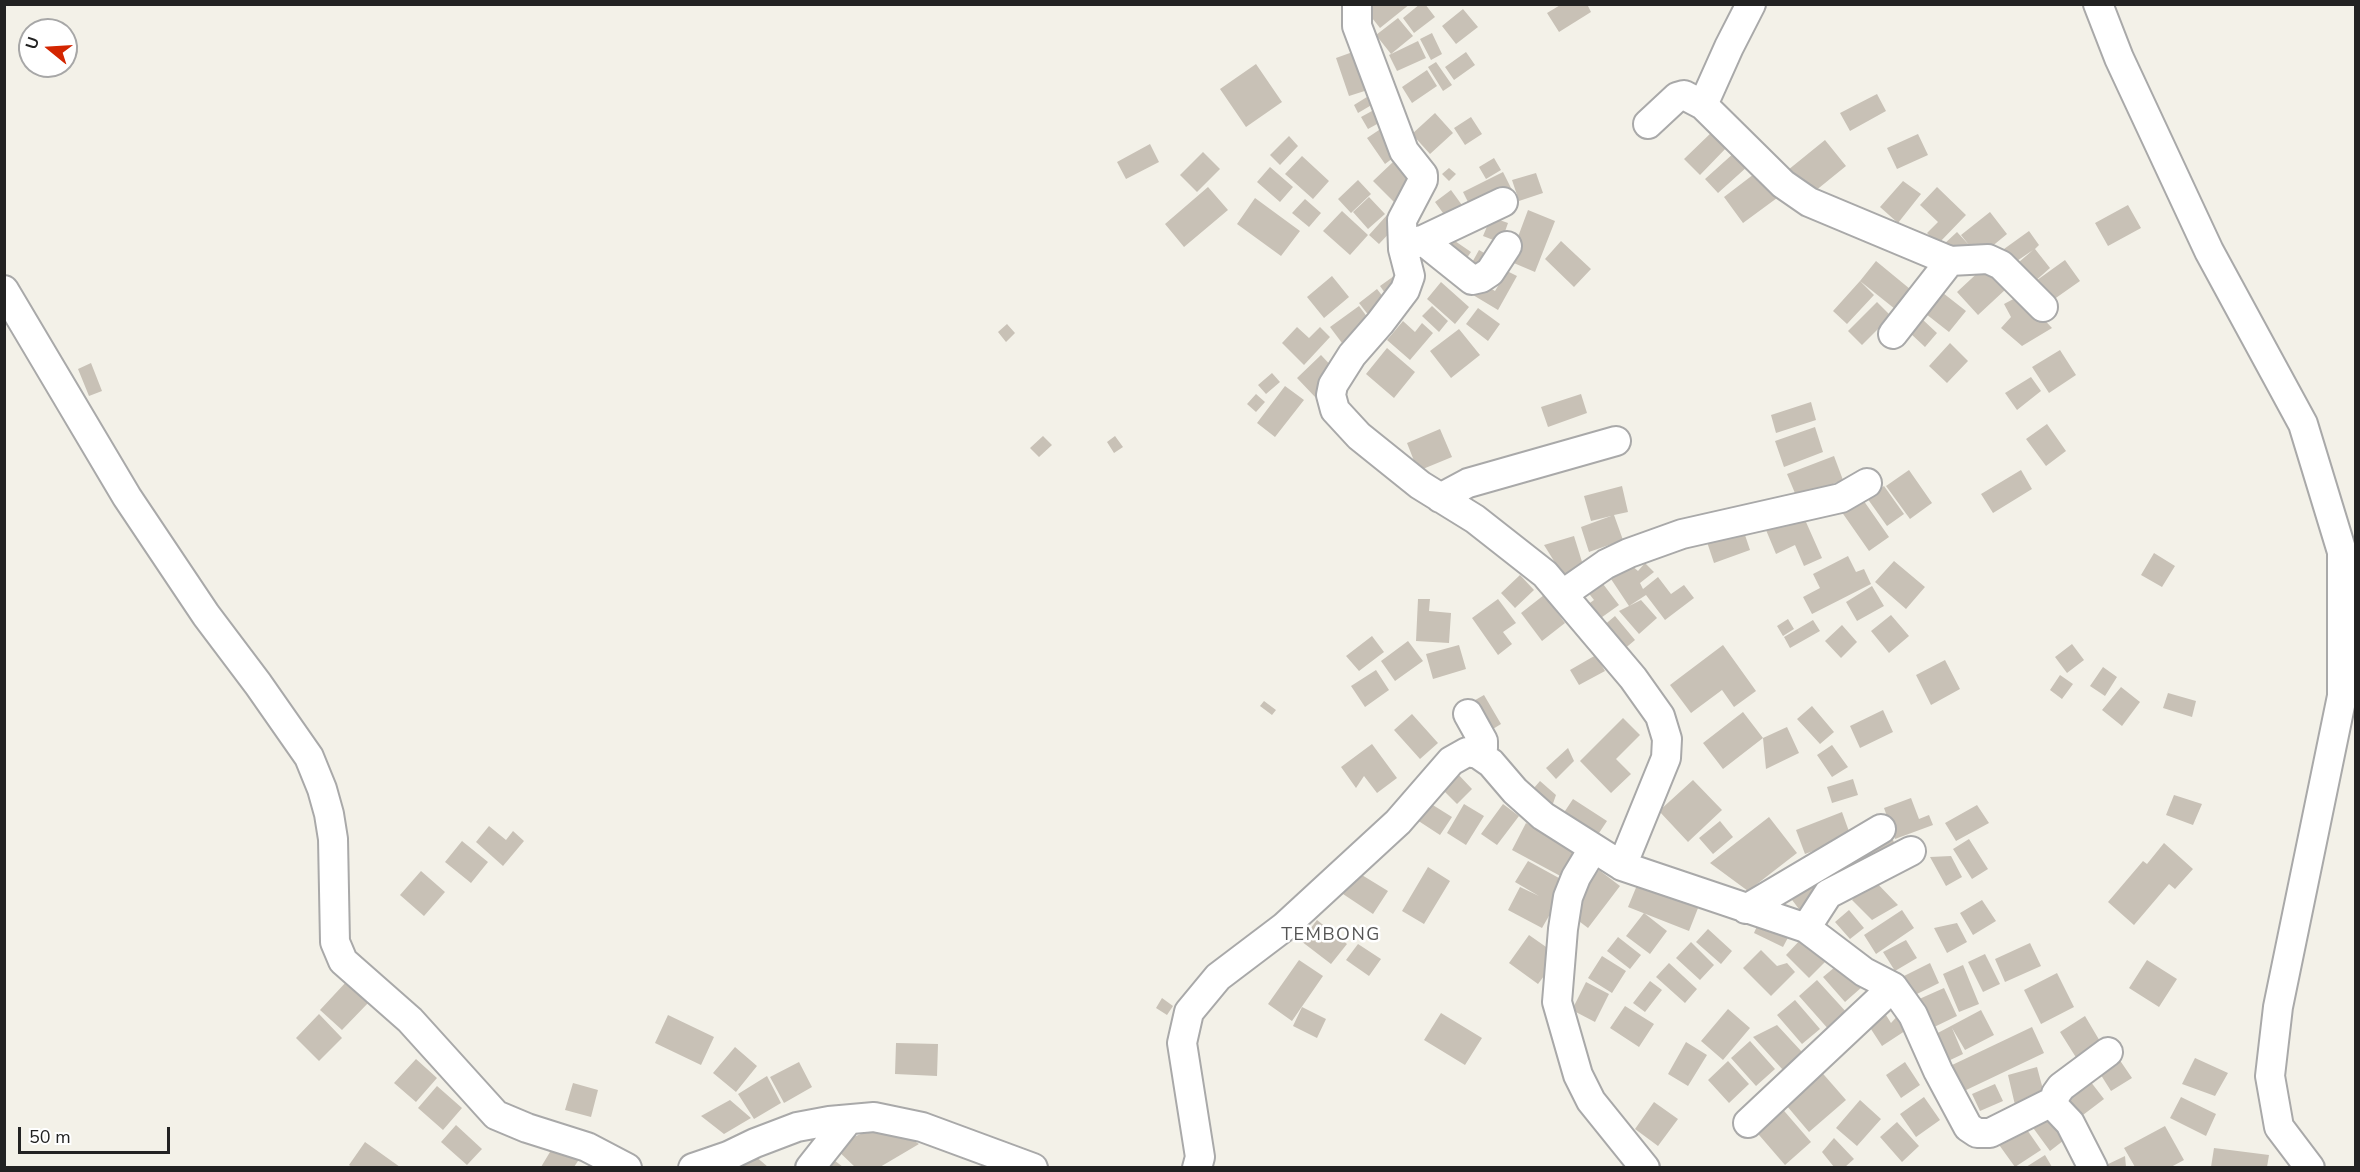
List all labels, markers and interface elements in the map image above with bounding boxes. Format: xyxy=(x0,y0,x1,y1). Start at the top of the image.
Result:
north arrow xyxy=(18,18,78,78)
text: U xyxy=(20,34,45,52)
district label: TEMBONG xyxy=(1281,925,1381,947)
scale bar xyxy=(21,1115,172,1153)
text: 50 m xyxy=(29,1125,71,1149)

